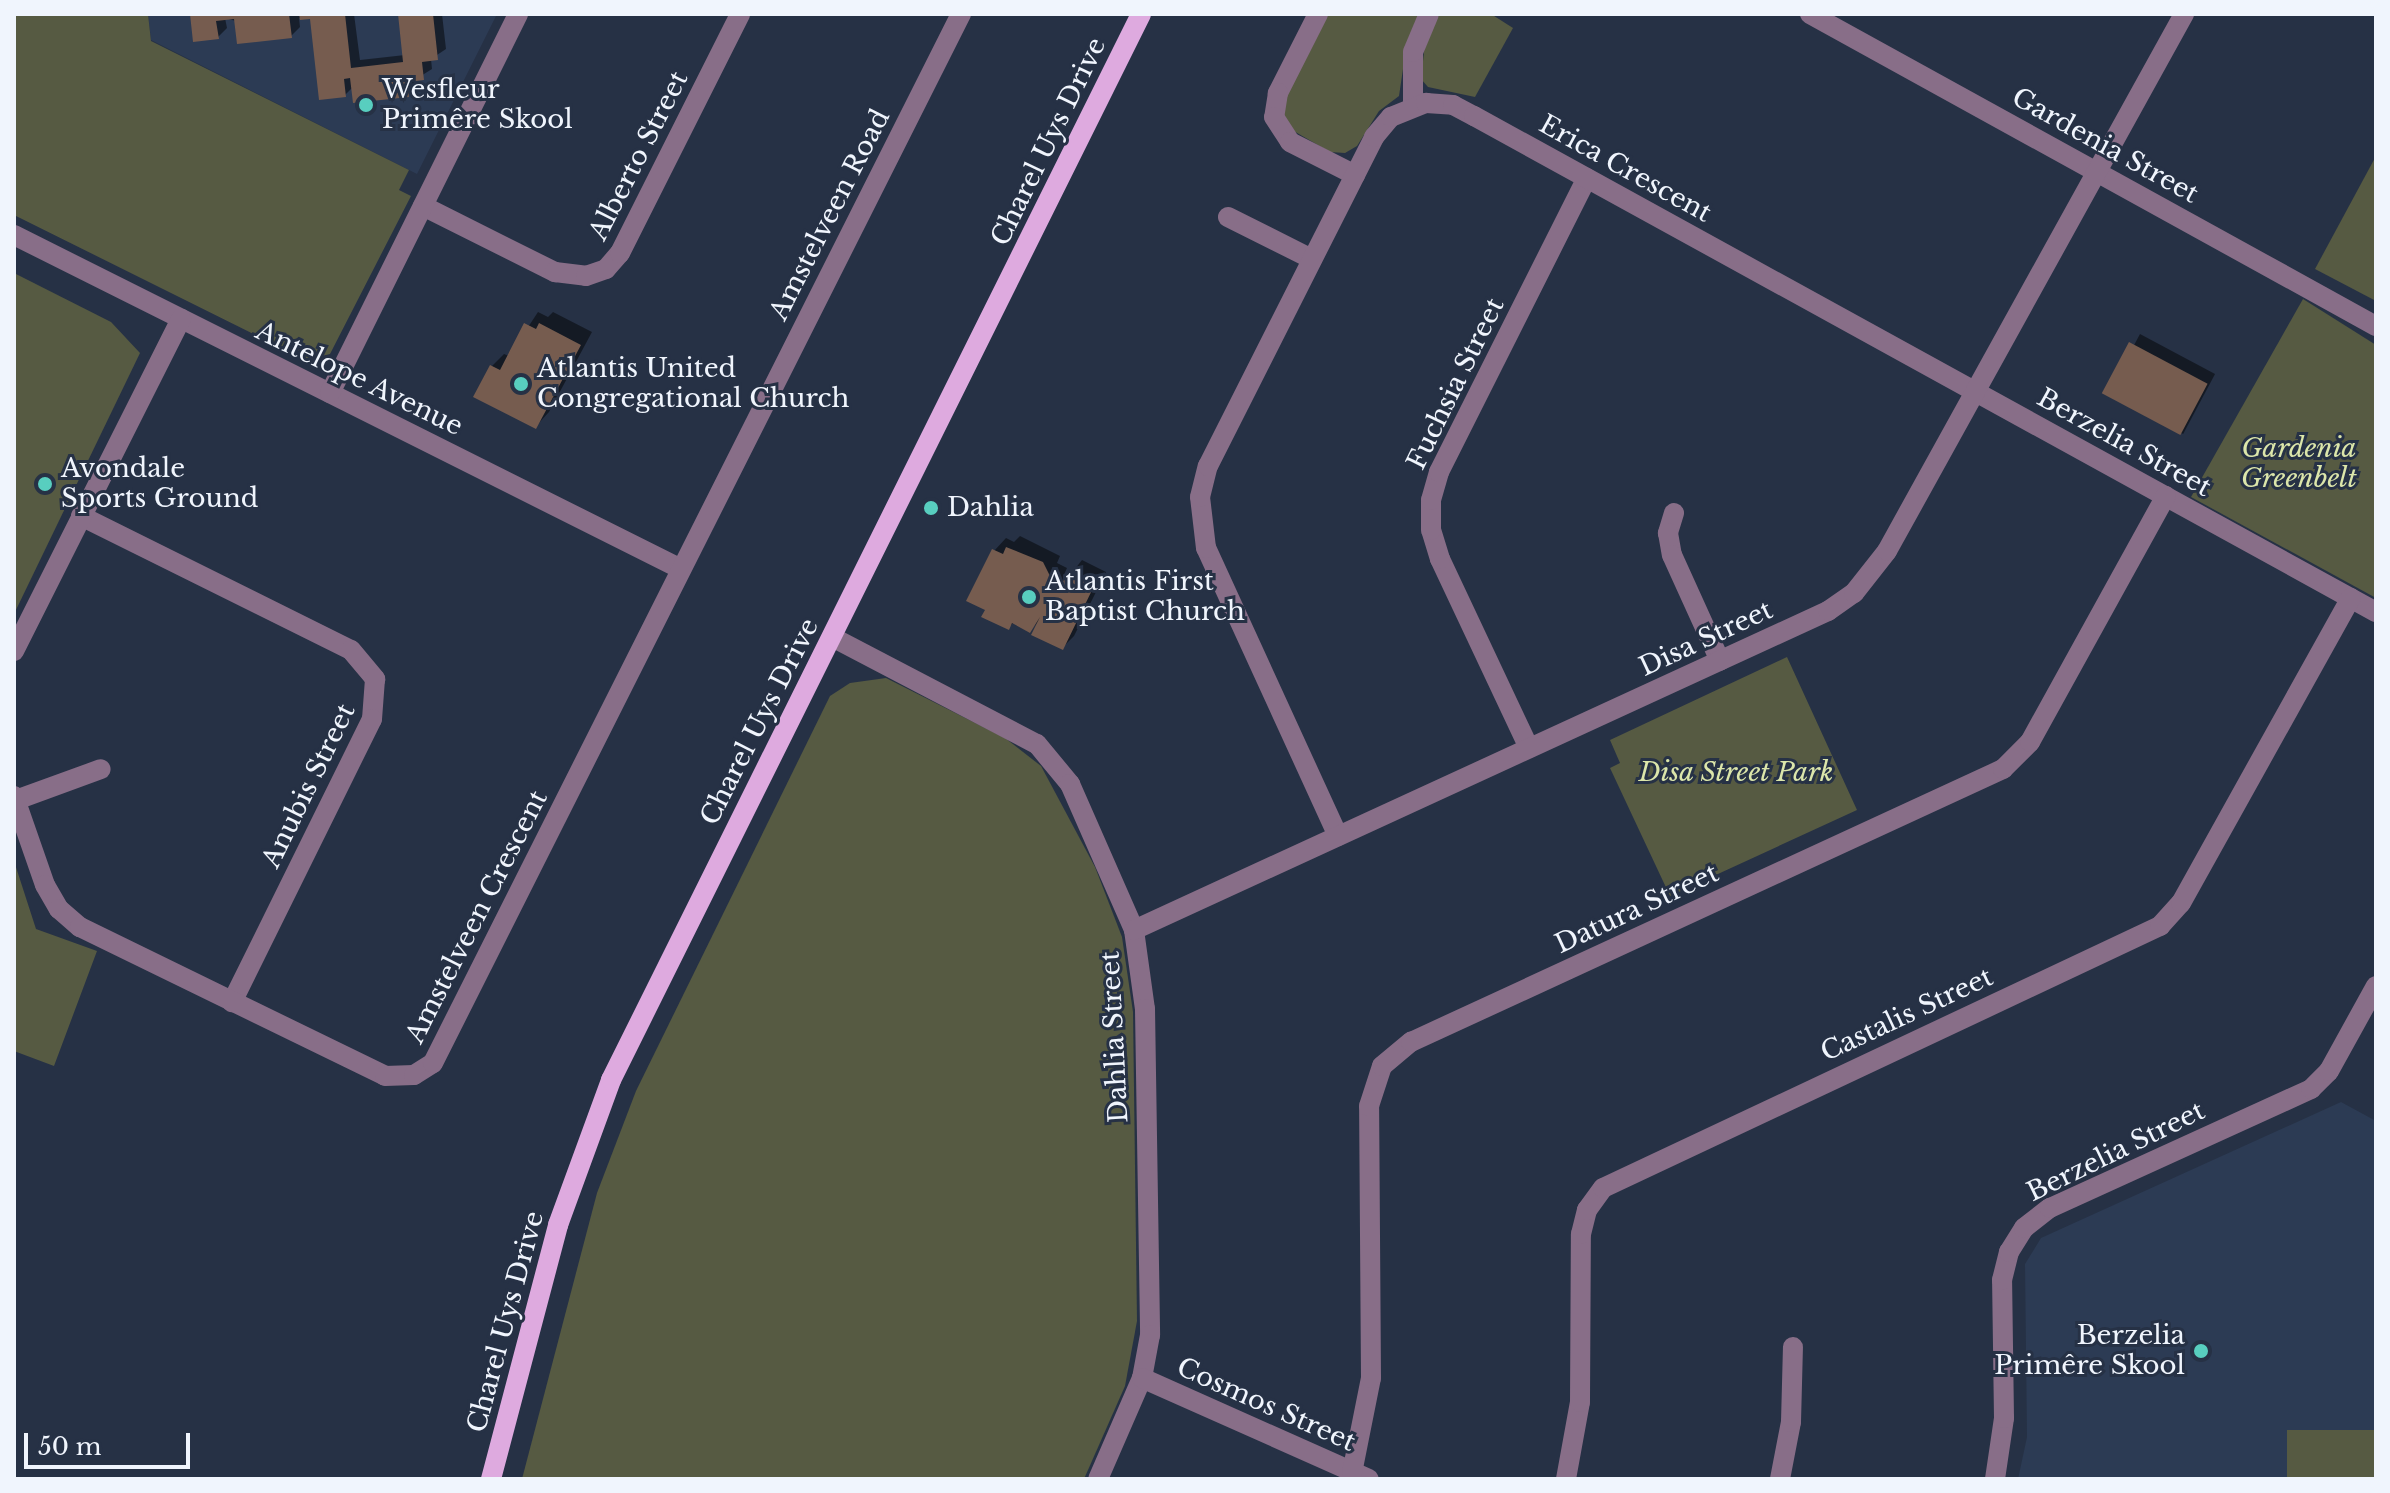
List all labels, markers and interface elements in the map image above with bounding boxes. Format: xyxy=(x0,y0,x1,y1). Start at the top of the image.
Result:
street label: Charel Uys Drive xyxy=(985,33,1113,251)
street label: Alberto Street xyxy=(583,66,695,246)
place label: Wesfleur Primêre Skool xyxy=(382,74,573,136)
street label: Gardenia Street xyxy=(2006,82,2204,210)
marker: Wesfleur Primêre Skool xyxy=(357,96,375,114)
street label: Amstelveen Road xyxy=(763,104,897,326)
street label: Erica Crescent xyxy=(1533,109,1717,229)
street label: Fuchsia Street xyxy=(1401,293,1511,475)
street label: Antelope Avenue xyxy=(250,315,468,443)
place label: Atlantis United Congregational Church xyxy=(537,353,849,414)
marker: Atlantis United Congregational Church xyxy=(512,375,530,393)
street label: Berzelia Street xyxy=(2032,382,2216,504)
park label: Gardenia Greenbelt xyxy=(2241,433,2357,494)
place label: Avondale Sports Ground xyxy=(61,453,258,514)
marker: Avondale Sports Ground xyxy=(36,475,54,493)
place label: Dahlia xyxy=(947,492,1034,524)
marker: Dahlia xyxy=(922,499,940,517)
place label: Atlantis First Baptist Church xyxy=(1045,566,1245,628)
marker: Atlantis First Baptist Church xyxy=(1020,588,1038,606)
street label: Disa Street xyxy=(1634,594,1778,684)
street label: Charel Uys Drive xyxy=(694,613,826,831)
street label: Anubis Street xyxy=(256,699,362,873)
park label: Disa Street Park xyxy=(1638,757,1834,789)
street label: Amstelveen Crescent xyxy=(400,785,554,1049)
street label: Datura Street xyxy=(1550,857,1724,961)
street label: Dahlia Street xyxy=(1095,950,1135,1124)
street label: Castalis Street xyxy=(1816,962,1998,1068)
street label: Berzelia Street xyxy=(2022,1095,2210,1209)
street label: Charel Uys Drive xyxy=(461,1208,551,1436)
place label: Berzelia Primêre Skool xyxy=(1994,1320,2185,1382)
marker: Berzelia Primêre Skool xyxy=(2192,1342,2210,1360)
street label: Cosmos Street xyxy=(1172,1352,1360,1458)
scale bar xyxy=(28,1417,194,1467)
text: 50 m xyxy=(38,1432,101,1461)

